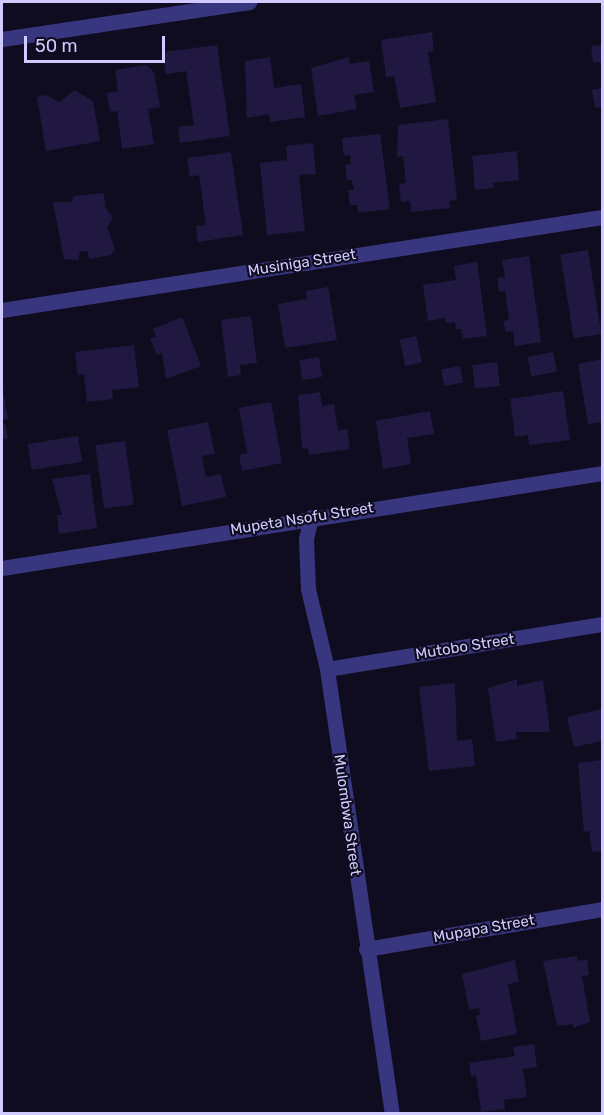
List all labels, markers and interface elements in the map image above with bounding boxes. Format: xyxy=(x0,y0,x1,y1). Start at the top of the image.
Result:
scale bar xyxy=(27,24,168,62)
text: 50 m xyxy=(35,35,78,57)
street label: Musiniga Street xyxy=(247,246,357,280)
street label: Mupeta Nsofu Street xyxy=(229,499,375,539)
street label: Mutobo Street xyxy=(414,630,516,664)
street label: Mulombwa Street xyxy=(330,753,364,877)
street label: Mupapa Street xyxy=(432,911,536,947)

